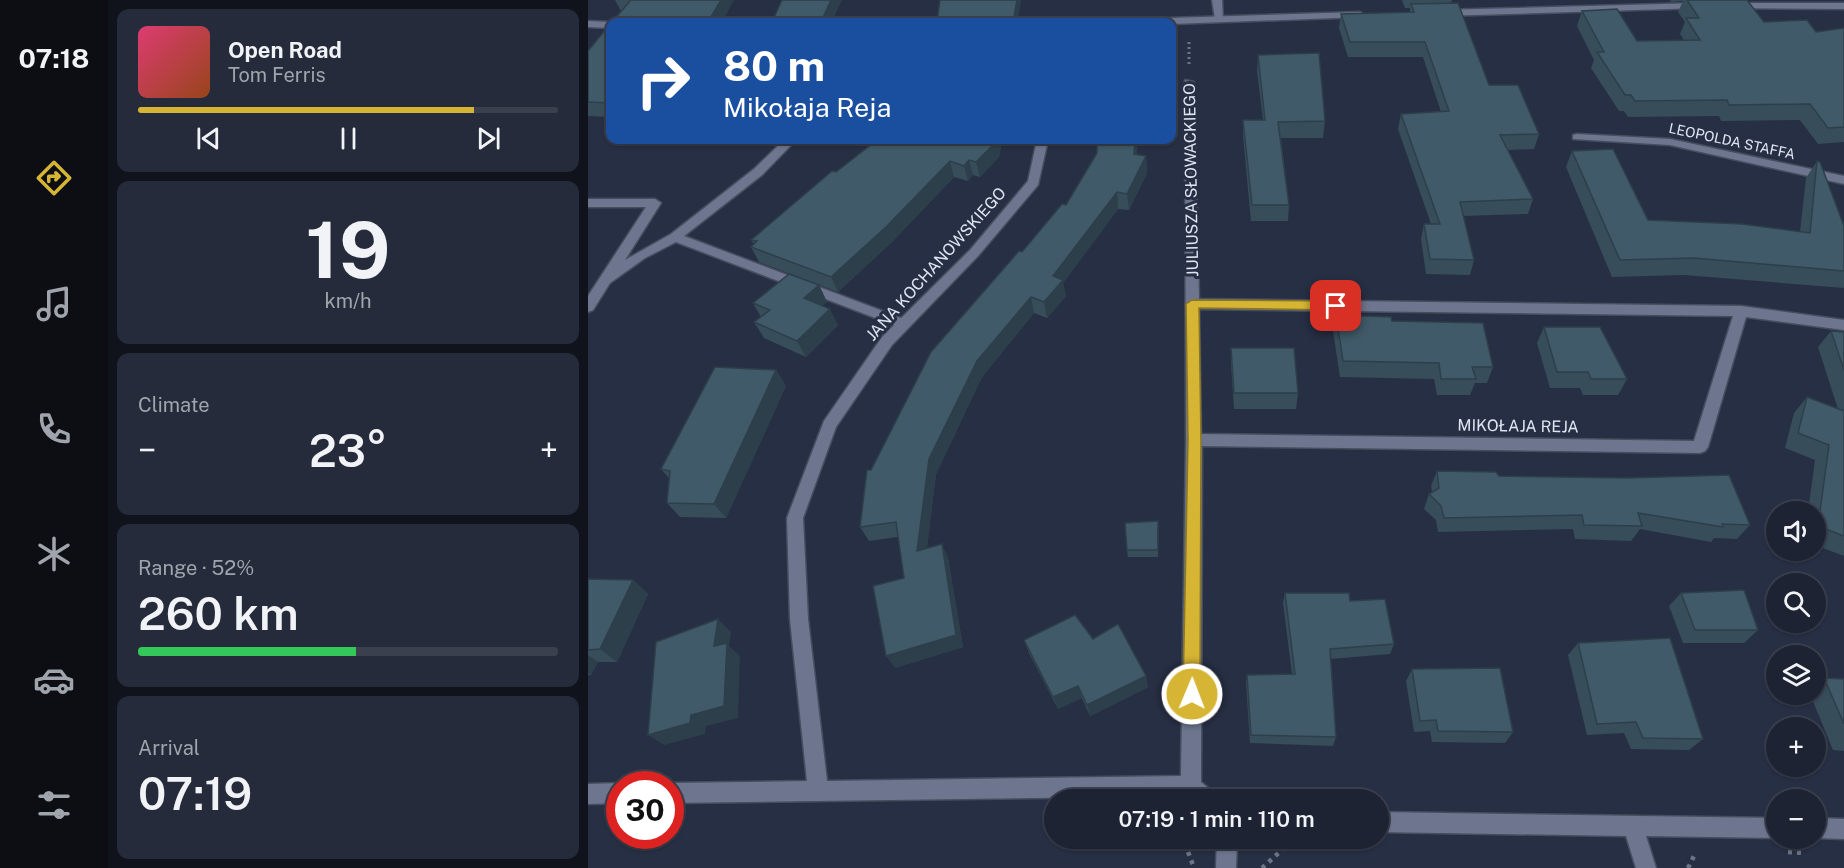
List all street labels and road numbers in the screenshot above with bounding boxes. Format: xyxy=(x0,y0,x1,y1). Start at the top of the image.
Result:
street label: JULIUSZA SŁOWACKIEGO xyxy=(1180,83,1202,277)
street label: LEOPOLDA STAFFA xyxy=(1667,120,1797,162)
street label: JANA KOCHANOWSKIEGO xyxy=(862,183,1010,345)
street label: MIKOŁAJA REJA xyxy=(1457,415,1579,437)

